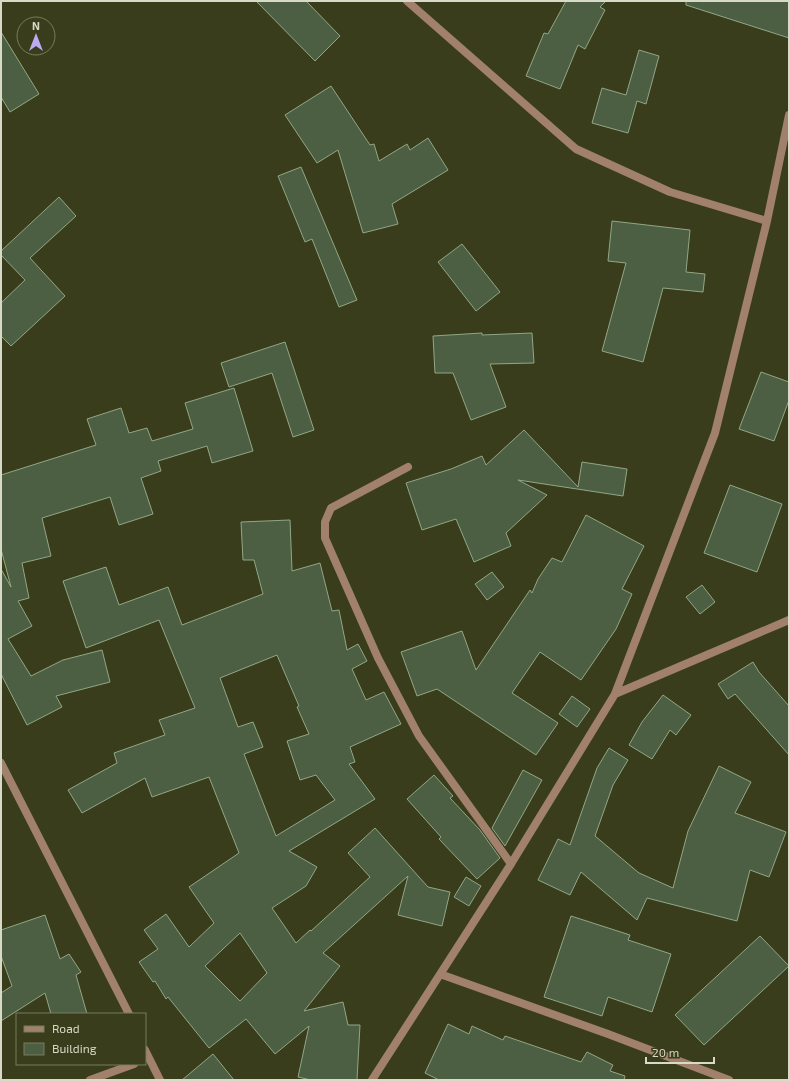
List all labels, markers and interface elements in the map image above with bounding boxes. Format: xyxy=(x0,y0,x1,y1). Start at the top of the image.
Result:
north arrow xyxy=(16,16,56,56)
text: N xyxy=(32,19,40,32)
legend xyxy=(16,1013,146,1065)
text: Road xyxy=(52,1021,80,1035)
scale bar xyxy=(646,1039,714,1065)
text: Building xyxy=(52,1041,97,1055)
text: 20 m xyxy=(652,1045,679,1059)

